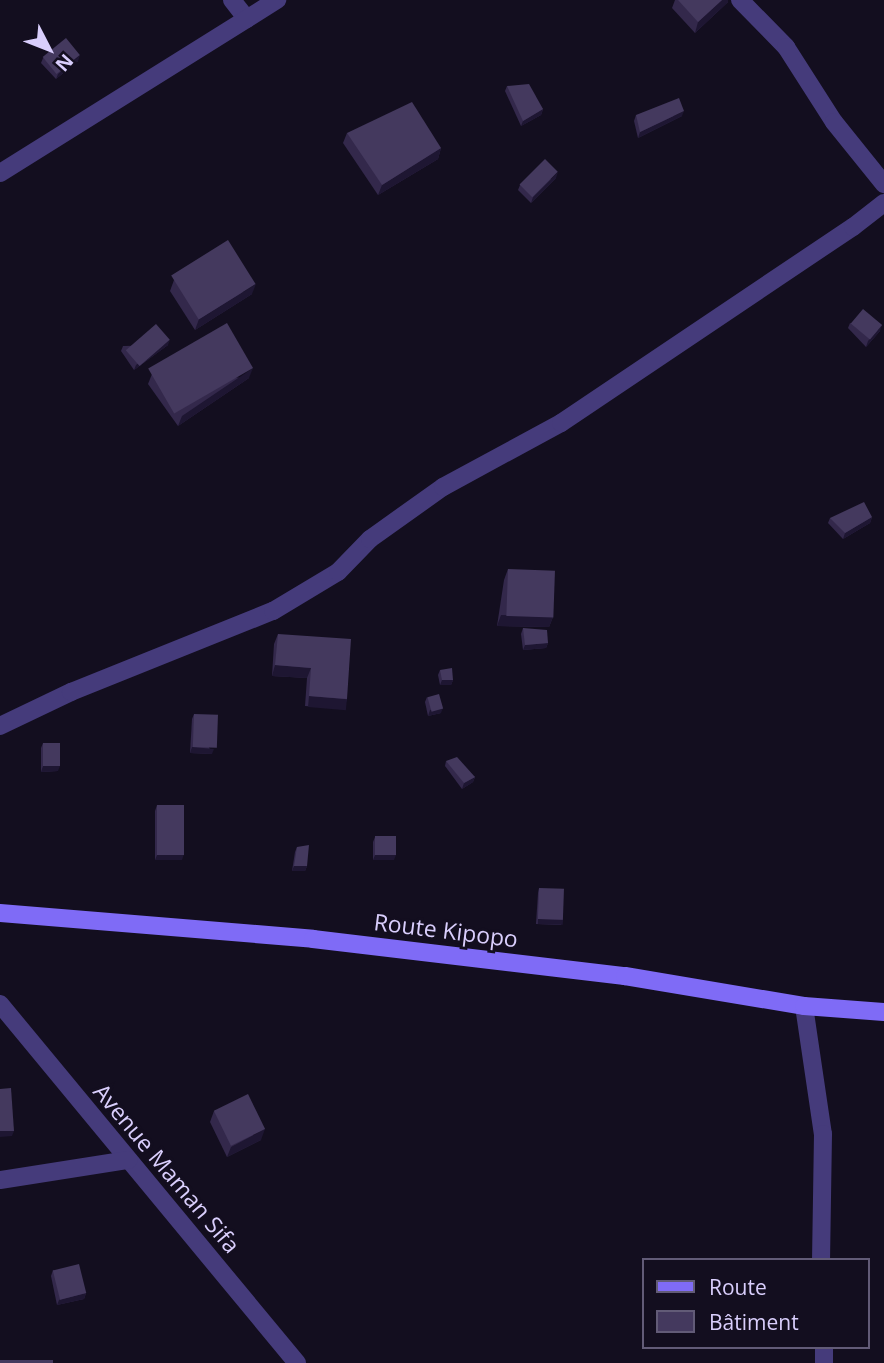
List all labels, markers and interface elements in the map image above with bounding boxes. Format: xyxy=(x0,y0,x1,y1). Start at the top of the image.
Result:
north arrow xyxy=(14,14,84,84)
text: N xyxy=(50,49,79,77)
street label: Route Kipopo xyxy=(372,907,520,953)
street label: Avenue Maman Sifa xyxy=(88,1078,246,1258)
legend xyxy=(642,1258,870,1349)
text: Route xyxy=(709,1273,767,1301)
text: Bâtiment xyxy=(709,1308,799,1336)

